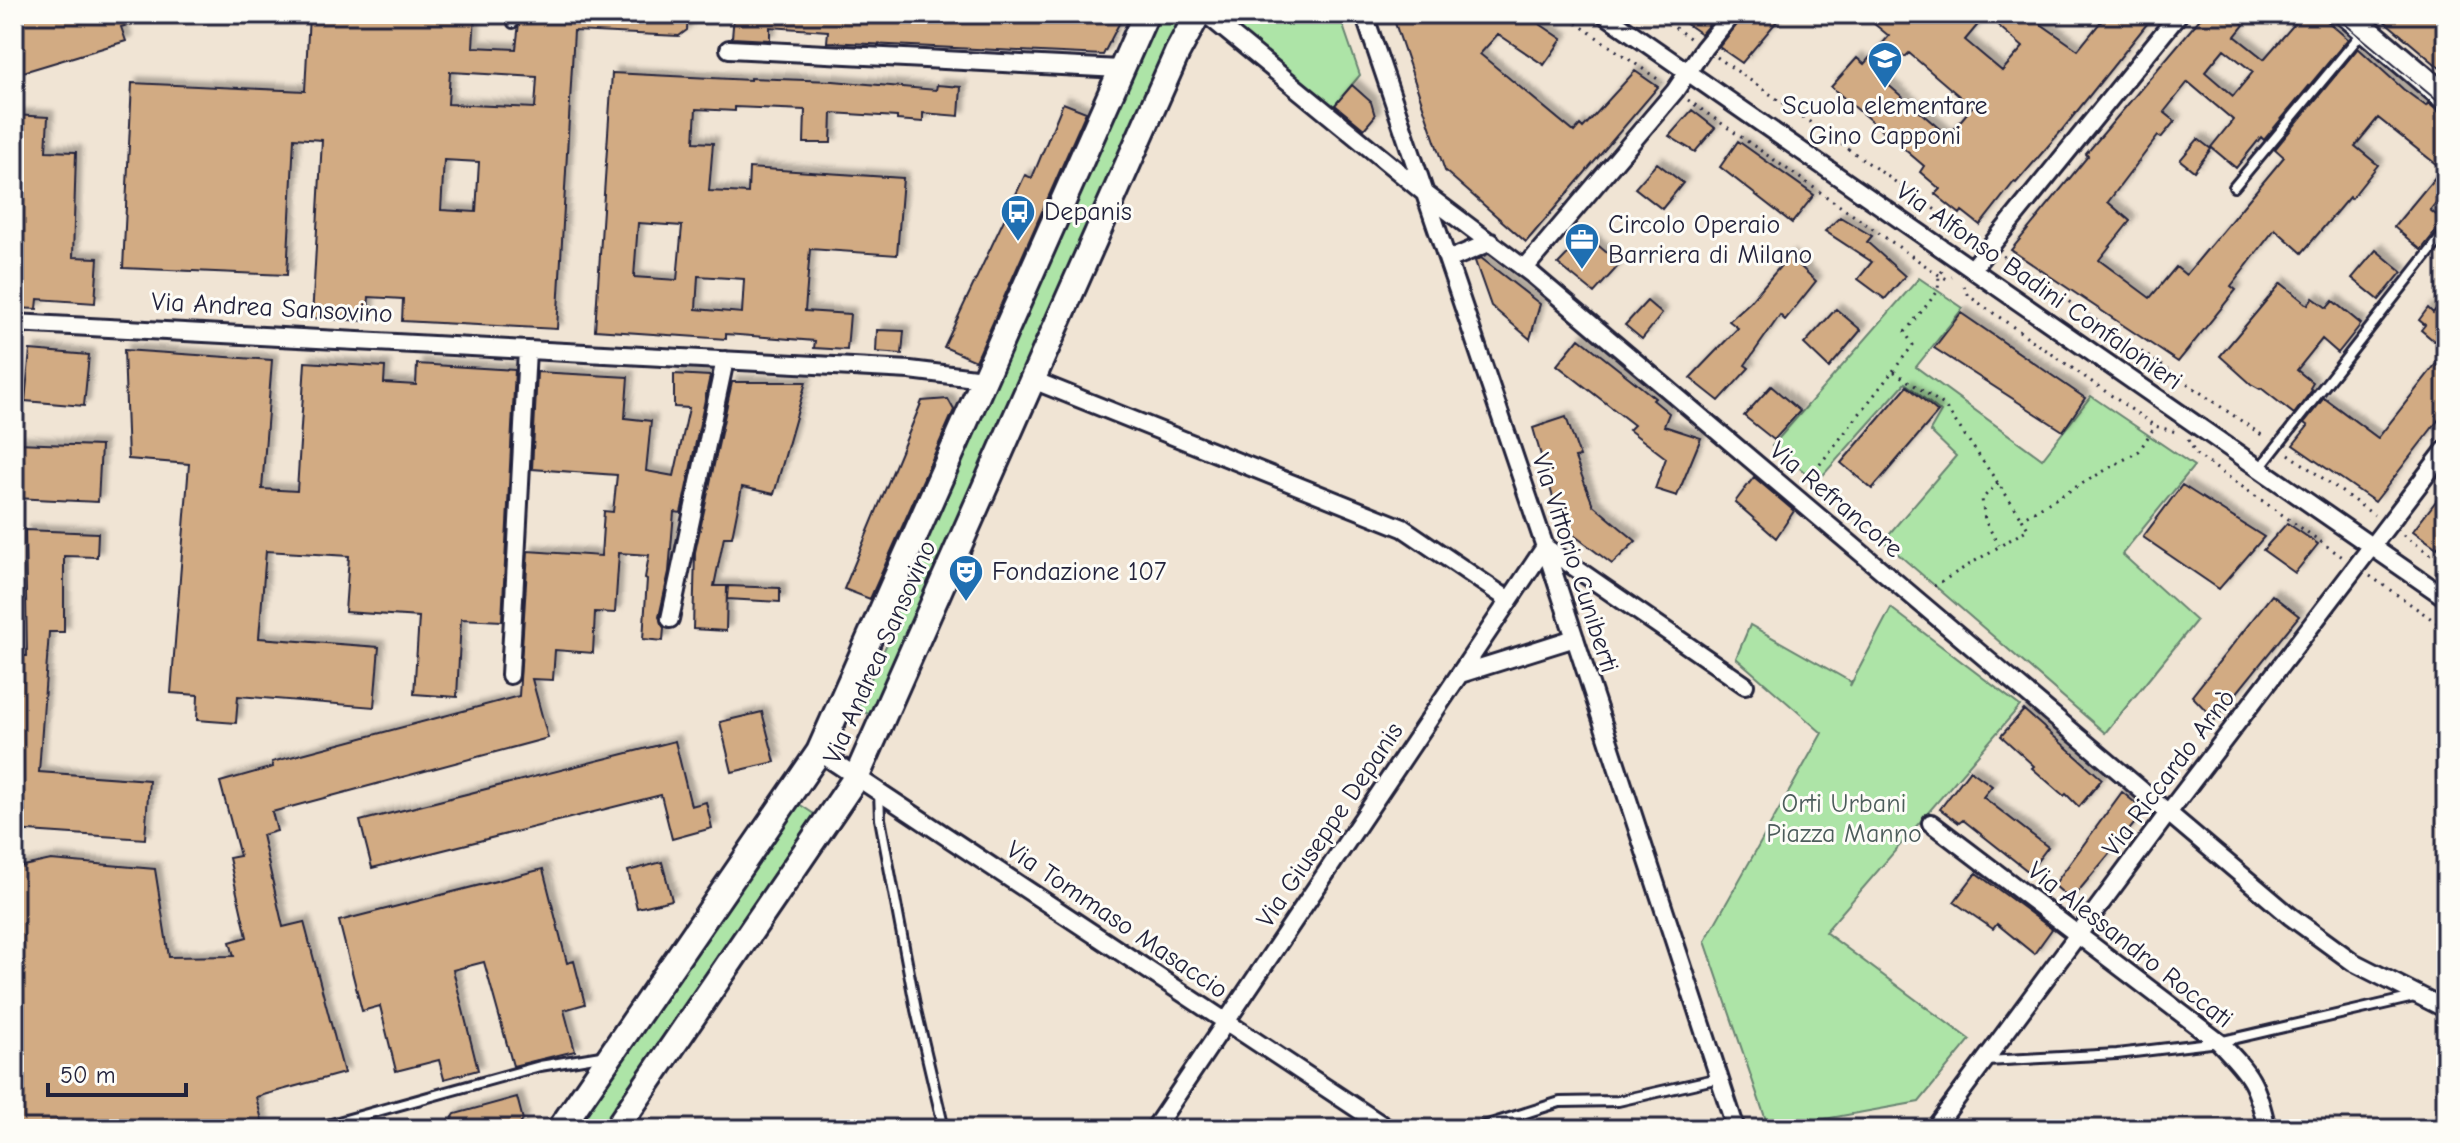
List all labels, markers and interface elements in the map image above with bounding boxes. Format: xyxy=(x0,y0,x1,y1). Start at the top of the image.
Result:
school or university icon: Scuola elementare Gino Capponi xyxy=(1866,40,1904,90)
place label: Scuola elementare Gino Capponi xyxy=(1782,91,1988,151)
street label: Via Alfonso Badini Confalonieri xyxy=(1890,176,2188,396)
bus stop icon: Depanis xyxy=(999,193,1037,243)
place label: Depanis xyxy=(1044,197,1132,227)
place label: Circolo Operaio Barriera di Milano xyxy=(1608,210,1812,270)
office icon: Circolo Operaio Barriera di Milano xyxy=(1563,221,1601,271)
street label: Via Andrea Sansovino xyxy=(151,287,393,329)
street label: Via Refrancore xyxy=(1763,436,1909,564)
street label: Via Vittorio Cuniberti xyxy=(1525,450,1625,676)
street label: Via Andrea Sansovino xyxy=(817,536,943,768)
theatre icon: Fondazione 107 xyxy=(947,553,985,603)
place label: Fondazione 107 xyxy=(992,557,1166,587)
street label: Via Riccardo Arnò xyxy=(2096,684,2242,862)
street label: Via Giuseppe Depanis xyxy=(1250,717,1410,933)
park label: Orti Urbani Piazza Manno xyxy=(1766,789,1922,849)
street label: Via Tommaso Masaccio xyxy=(1001,835,1233,1005)
street label: Via Alessandro Roccati xyxy=(2021,856,2239,1034)
scale bar xyxy=(48,1047,186,1097)
text: 50 m xyxy=(60,1061,116,1089)

